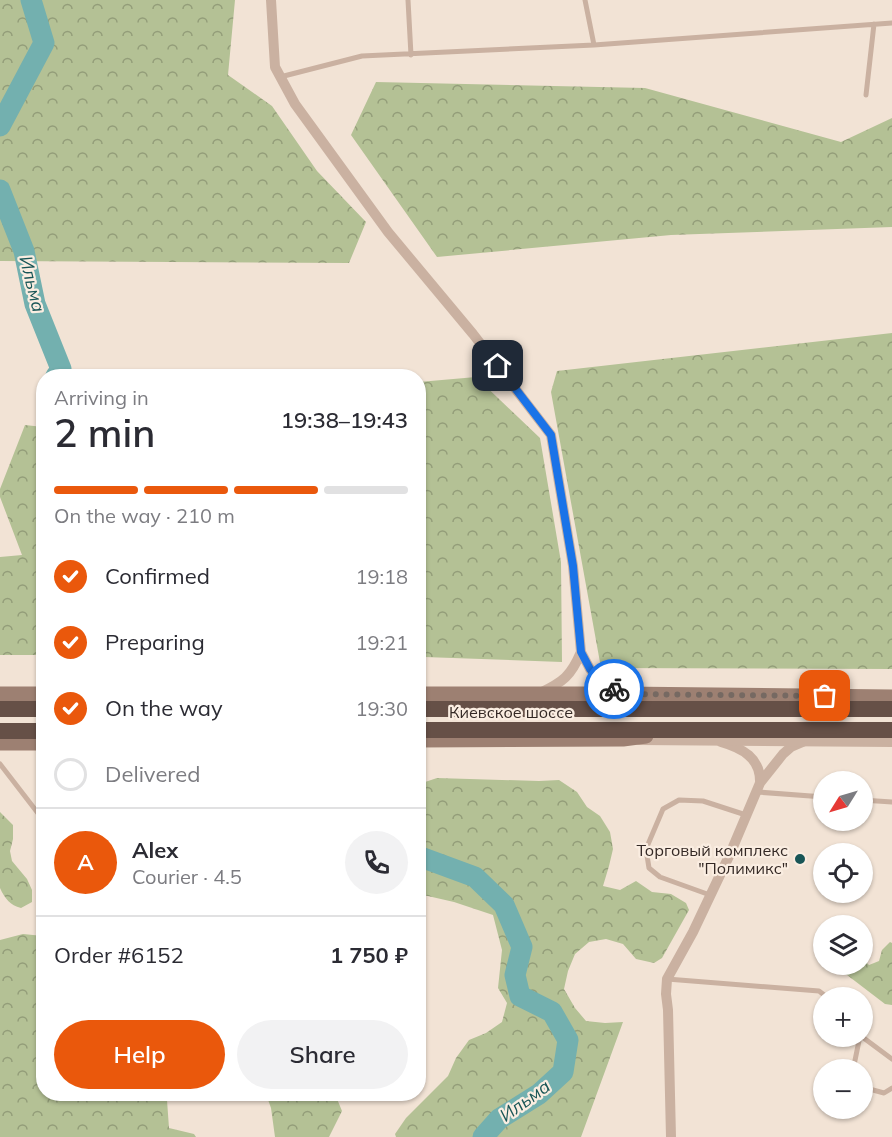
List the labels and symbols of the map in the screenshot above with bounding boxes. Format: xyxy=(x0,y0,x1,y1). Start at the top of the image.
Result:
water label: Ильма xyxy=(14,253,51,314)
pin xyxy=(472,340,523,391)
courier xyxy=(584,659,644,719)
pin xyxy=(799,670,850,721)
street label: Киевское шоссе xyxy=(449,702,573,722)
north arrow xyxy=(813,771,873,831)
place label: Торговый комплекс "Полимикс" xyxy=(636,840,788,878)
marker: Торговый комплекс "Полимикс" xyxy=(793,852,807,866)
water label: Ильма xyxy=(495,1075,555,1127)

